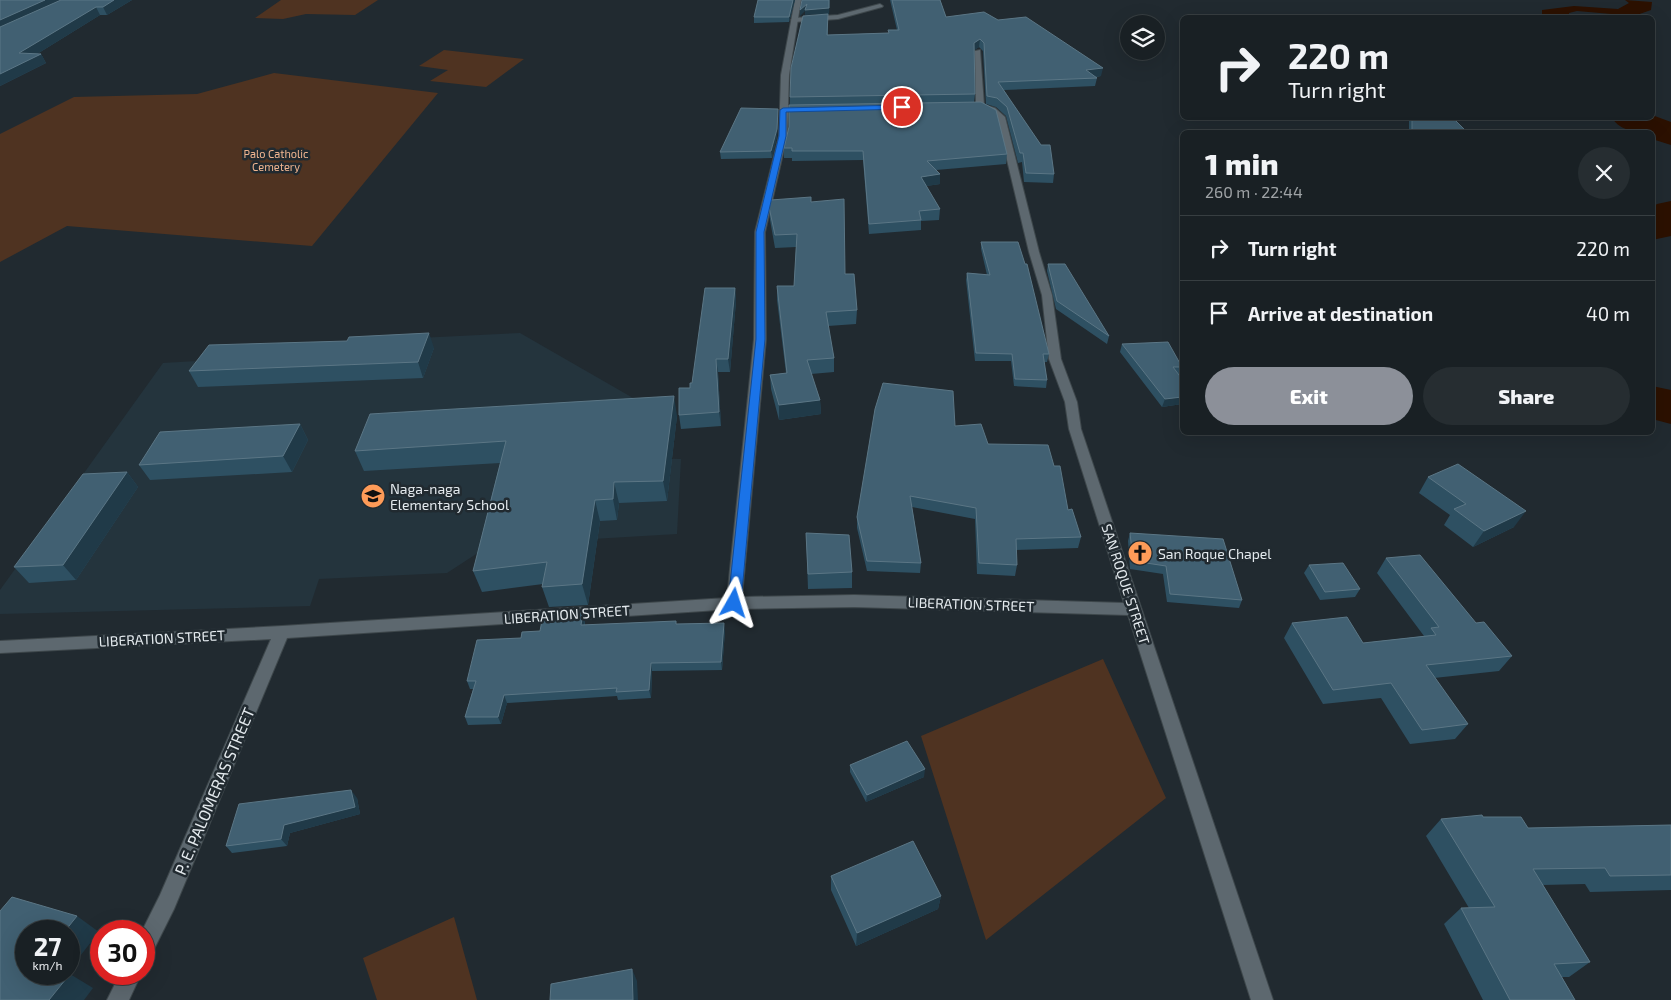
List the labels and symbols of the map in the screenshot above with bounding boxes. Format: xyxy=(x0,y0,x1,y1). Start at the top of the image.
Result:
pin xyxy=(881,86,923,128)
park label: Palo Catholic Cemetery xyxy=(244,147,308,173)
place label: Naga-naga Elementary School xyxy=(390,480,510,513)
school or university icon: Naga-naga Elementary School xyxy=(360,483,386,509)
street label: SAN ROQUE STREET xyxy=(1098,522,1154,646)
church icon: San Roque Chapel xyxy=(1127,540,1153,566)
place label: San Roque Chapel xyxy=(1158,545,1272,562)
position arrow xyxy=(707,576,759,628)
street label: LIBERATION STREET xyxy=(907,593,1035,615)
street label: LIBERATION STREET xyxy=(503,601,631,627)
street label: LIBERATION STREET xyxy=(98,626,226,650)
street label: P. E. PALOMERAS STREET xyxy=(170,705,258,877)
speed limit sign: 30 xyxy=(90,920,155,985)

